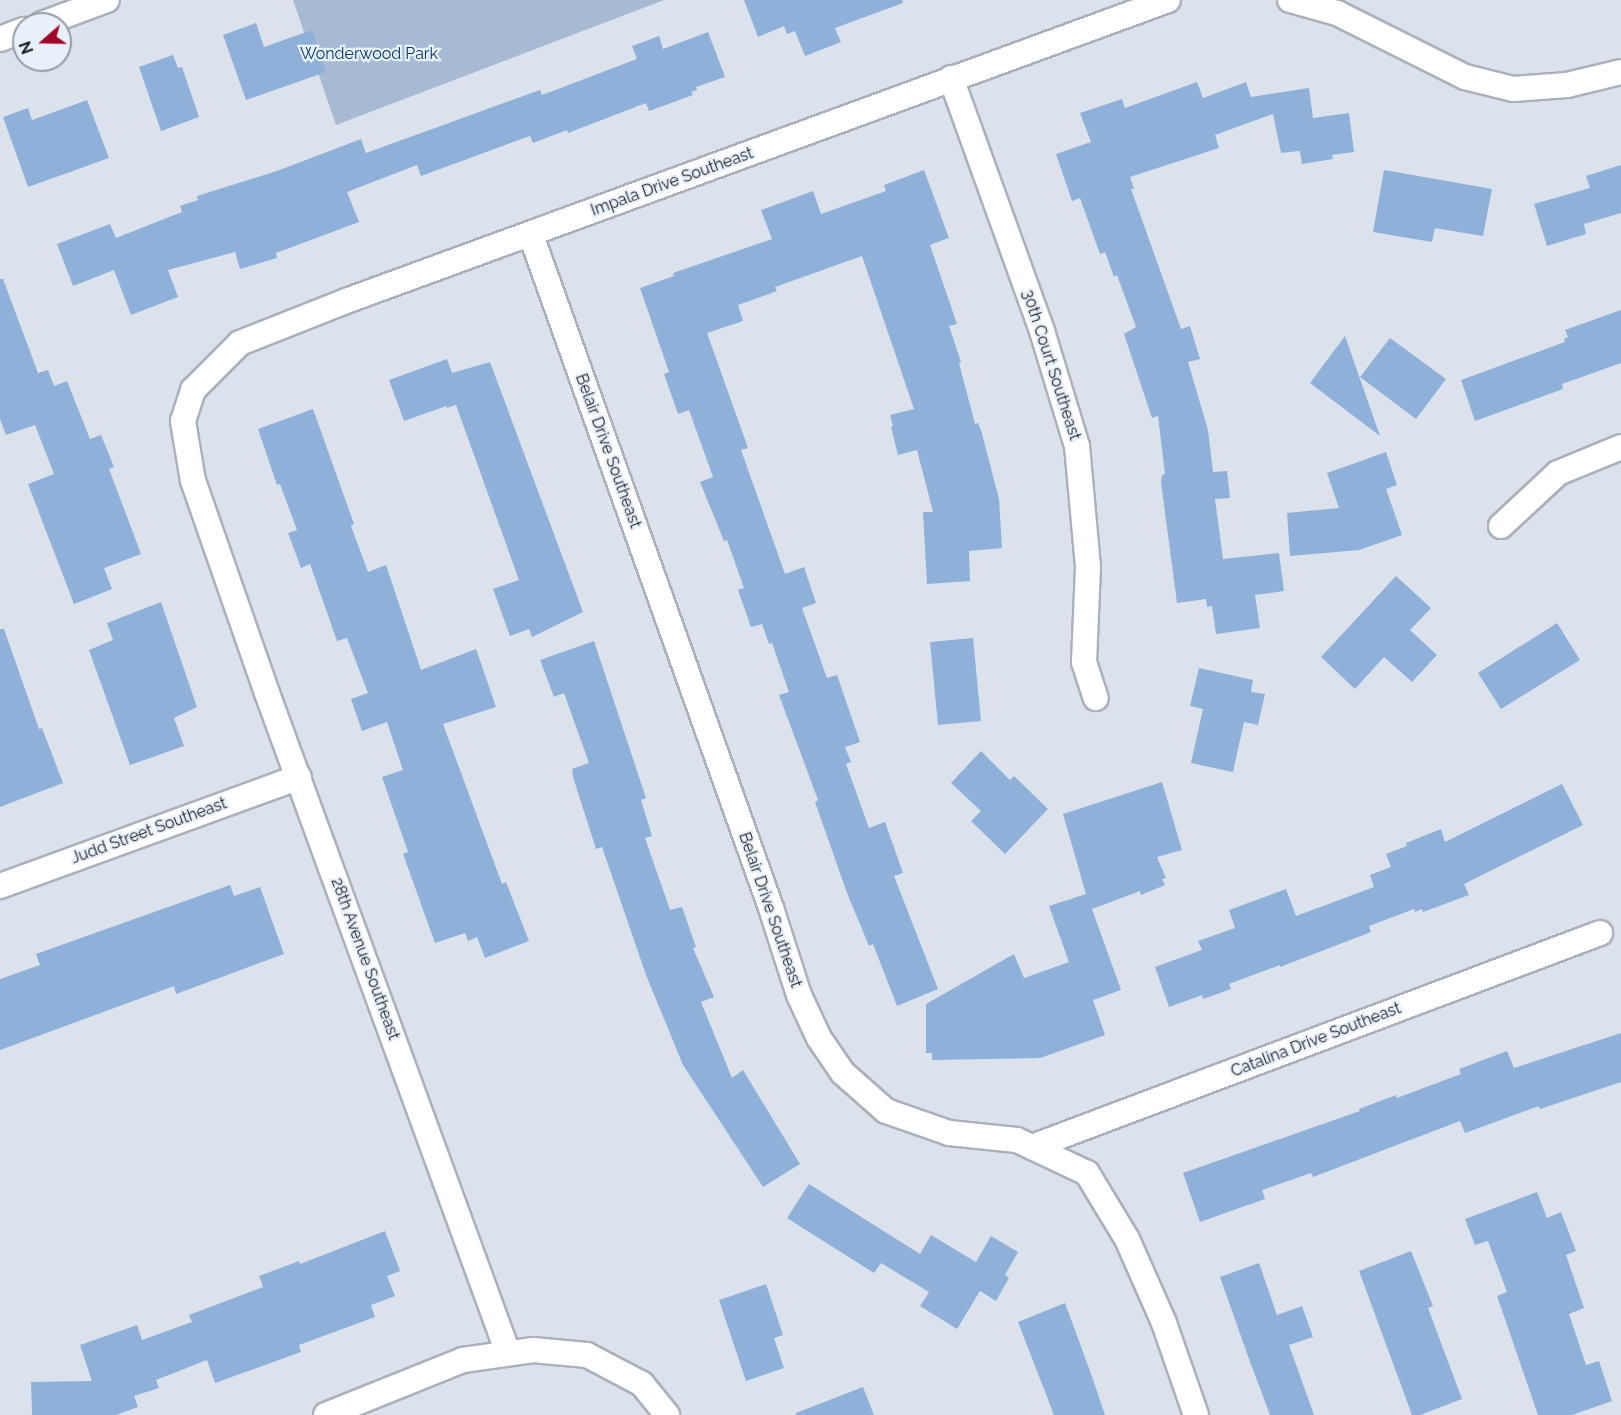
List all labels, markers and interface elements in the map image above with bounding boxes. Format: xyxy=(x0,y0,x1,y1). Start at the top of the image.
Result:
north arrow xyxy=(12,12,72,72)
text: N xyxy=(15,39,38,57)
park label: Wonderwood Park xyxy=(300,44,438,64)
street label: Impala Drive Southeast xyxy=(588,144,756,220)
street label: 30th Court Southeast xyxy=(1018,287,1084,443)
street label: Belair Drive Southeast xyxy=(571,371,645,531)
street label: Judd Street Southeast xyxy=(69,794,229,868)
street label: Belair Drive Southeast xyxy=(734,830,806,990)
street label: 28th Avenue Southeast xyxy=(327,875,403,1043)
street label: Catalina Drive Southeast xyxy=(1228,999,1404,1081)

